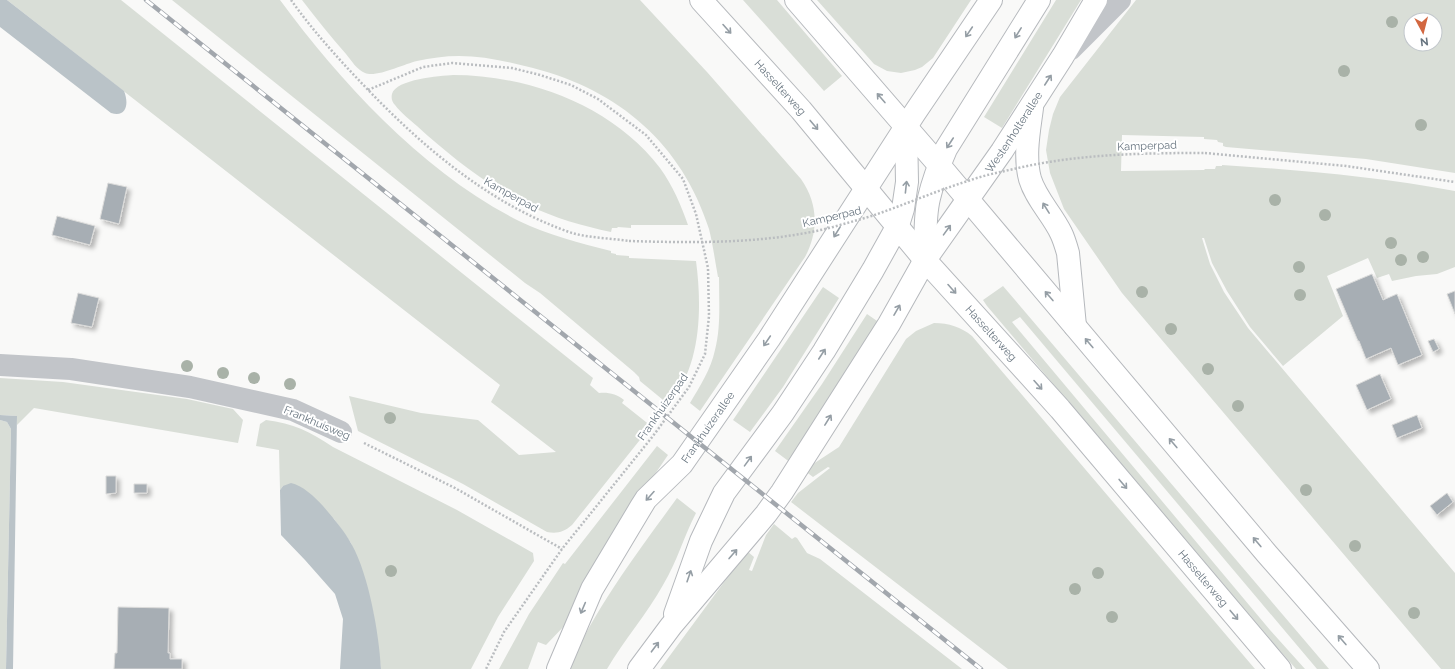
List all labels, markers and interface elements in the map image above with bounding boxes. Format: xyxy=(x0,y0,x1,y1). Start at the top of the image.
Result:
north arrow xyxy=(1403,12,1443,52)
one-way arrow xyxy=(722,24,732,34)
one-way arrow xyxy=(965,27,973,38)
one-way arrow xyxy=(1014,27,1022,39)
text: N xyxy=(1419,34,1429,48)
street label: Hasselterweg xyxy=(752,57,809,118)
one-way arrow xyxy=(1044,75,1052,86)
street label: Westenholterallee xyxy=(982,89,1045,175)
one-way arrow xyxy=(876,93,885,103)
one-way arrow xyxy=(810,120,819,131)
one-way arrow xyxy=(945,138,954,149)
street label: Kamperpad xyxy=(1117,138,1177,154)
street label: Kamperpad xyxy=(482,175,540,215)
one-way arrow xyxy=(902,181,910,194)
one-way arrow xyxy=(1041,203,1050,214)
street label: Kamperpad xyxy=(801,204,863,230)
one-way arrow xyxy=(943,225,951,236)
one-way arrow xyxy=(833,226,841,238)
one-way arrow xyxy=(947,284,956,294)
one-way arrow xyxy=(1045,291,1054,302)
street label: Hasselterweg xyxy=(963,303,1020,364)
one-way arrow xyxy=(894,304,902,316)
one-way arrow xyxy=(763,335,771,346)
one-way arrow xyxy=(1085,338,1094,348)
one-way arrow xyxy=(818,348,826,360)
street label: Frankhuizerpad xyxy=(635,371,691,443)
one-way arrow xyxy=(1034,380,1043,391)
street label: Frankhuizerallee xyxy=(678,388,737,465)
street label: Frankhuisweg xyxy=(282,403,352,443)
one-way arrow xyxy=(824,415,832,426)
one-way arrow xyxy=(1168,437,1177,448)
one-way arrow xyxy=(743,456,752,467)
one-way arrow xyxy=(1119,479,1128,489)
one-way arrow xyxy=(645,491,654,501)
one-way arrow xyxy=(1252,537,1261,547)
street label: Hasselterweg xyxy=(1176,547,1231,609)
one-way arrow xyxy=(728,548,737,559)
one-way arrow xyxy=(685,570,693,582)
one-way arrow xyxy=(579,601,587,613)
one-way arrow xyxy=(1230,610,1239,621)
one-way arrow xyxy=(1338,634,1347,645)
one-way arrow xyxy=(651,642,659,653)

